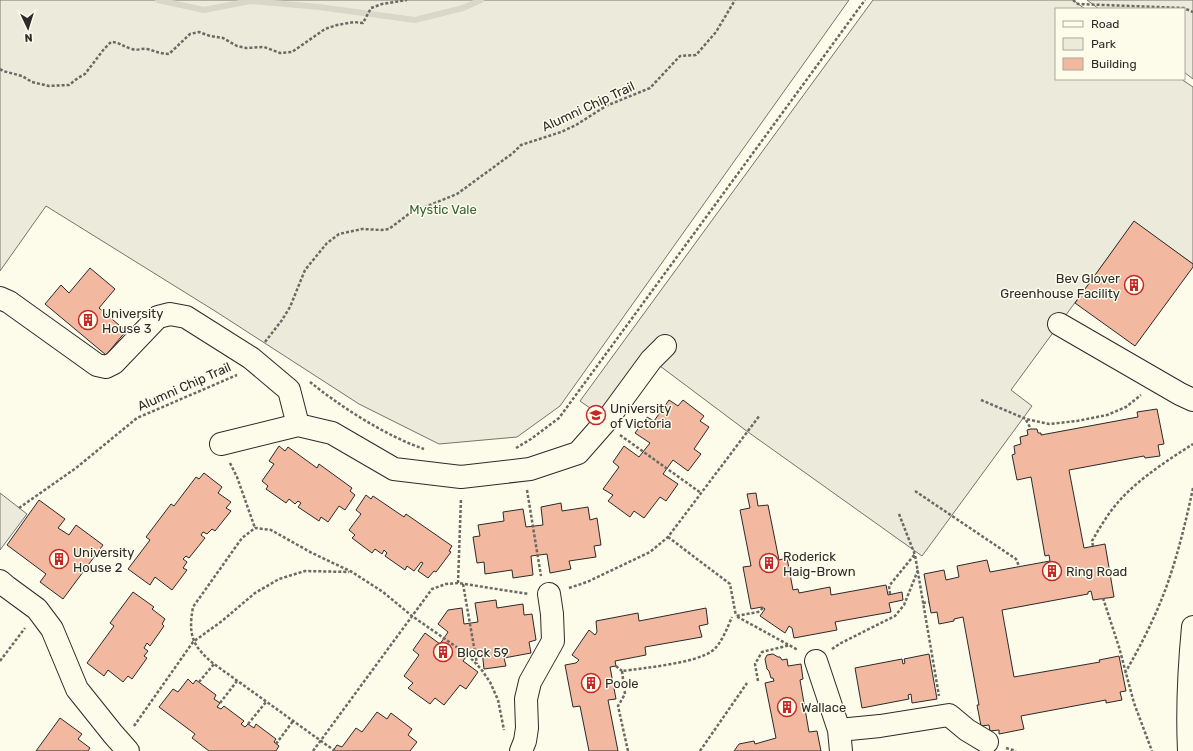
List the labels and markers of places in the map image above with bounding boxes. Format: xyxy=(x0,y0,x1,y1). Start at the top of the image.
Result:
place label: Bev Glover Greenhouse Facility xyxy=(1000,271,1120,301)
building icon: Bev Glover Greenhouse Facility xyxy=(1123,274,1145,296)
place label: University House 3 xyxy=(102,306,163,336)
building icon: University House 3 xyxy=(77,309,99,331)
place label: University of Victoria xyxy=(610,401,672,431)
school or university icon: University of Victoria xyxy=(585,404,607,426)
place label: University House 2 xyxy=(73,545,134,575)
building icon: University House 2 xyxy=(48,548,70,570)
place label: Roderick Haig-Brown xyxy=(783,549,856,580)
building icon: Roderick Haig-Brown xyxy=(758,552,780,574)
building icon: Ring Road xyxy=(1041,560,1063,582)
place label: Ring Road xyxy=(1066,564,1127,580)
building icon: Block 59 xyxy=(432,641,454,663)
place label: Block 59 xyxy=(457,645,509,660)
building icon: Poole xyxy=(580,672,602,694)
place label: Poole xyxy=(605,676,639,691)
building icon: Wallace xyxy=(776,696,798,718)
place label: Wallace xyxy=(801,700,846,715)

